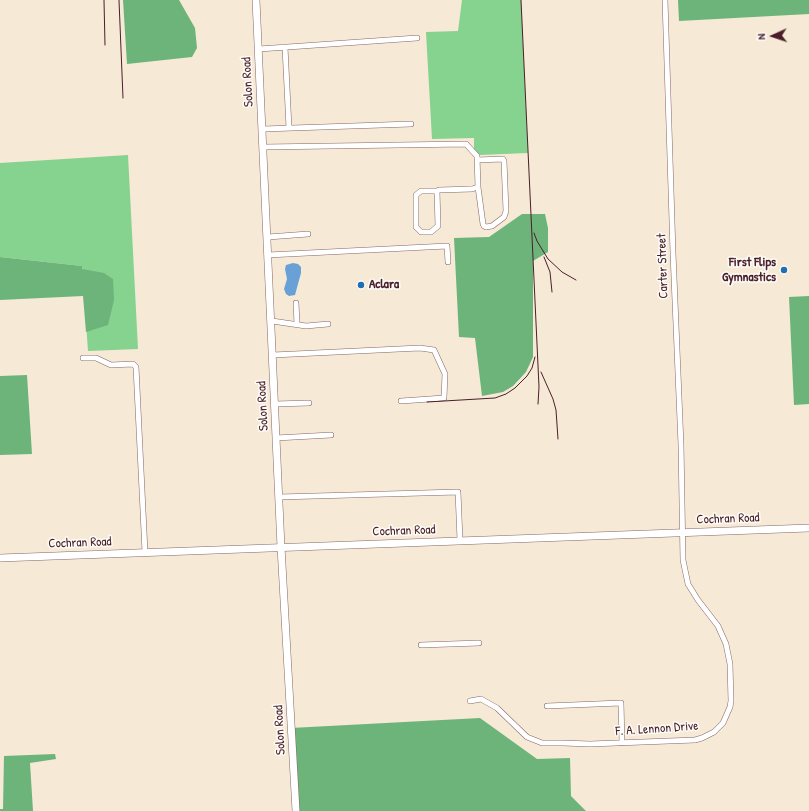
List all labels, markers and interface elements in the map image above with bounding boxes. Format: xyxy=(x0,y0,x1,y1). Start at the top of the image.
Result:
north arrow xyxy=(753,16,793,56)
text: N xyxy=(754,33,768,40)
street label: Solon Road xyxy=(239,57,257,107)
street label: Carter Street xyxy=(654,233,672,299)
place label: First Flips Gymnastics xyxy=(722,255,776,286)
marker: First Flips Gymnastics xyxy=(779,265,789,275)
place label: Aclara xyxy=(369,277,399,293)
marker: Aclara xyxy=(356,280,366,290)
street label: Solon Road xyxy=(254,381,272,431)
street label: Cochran Road xyxy=(696,510,760,528)
street label: Cochran Road xyxy=(372,522,436,540)
street label: Cochran Road xyxy=(48,534,112,552)
street label: Solon Road xyxy=(271,705,289,755)
street label: F. A. Lennon Drive xyxy=(615,718,699,740)

